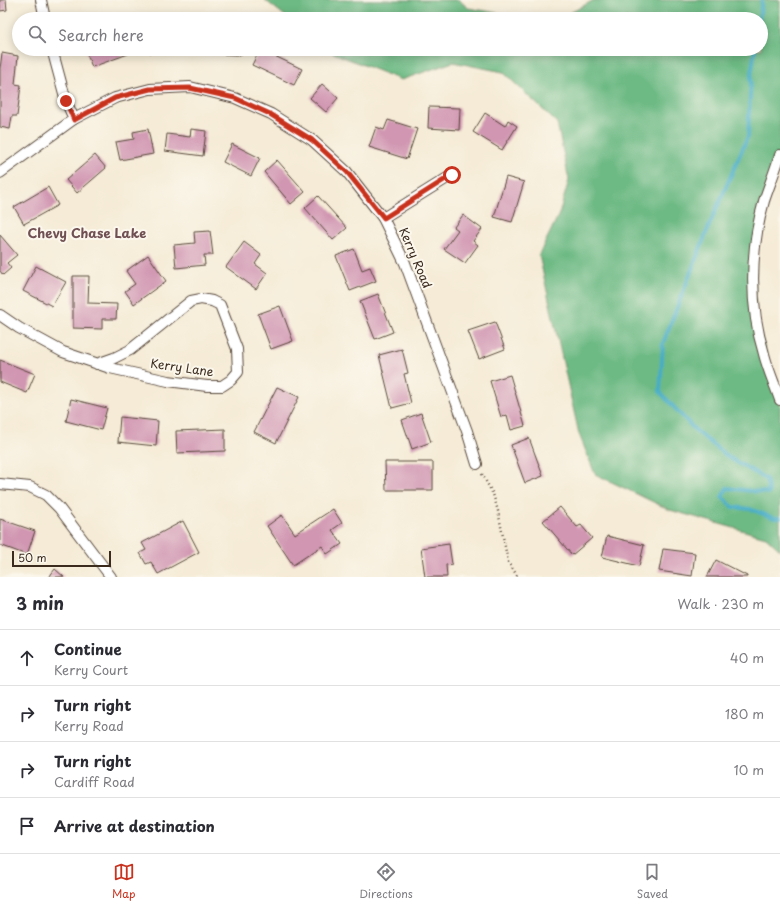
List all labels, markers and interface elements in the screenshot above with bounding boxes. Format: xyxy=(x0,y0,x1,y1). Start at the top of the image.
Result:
search box xyxy=(12,12,768,56)
icon: search xyxy=(26,23,48,45)
text: Search here xyxy=(58,23,144,46)
route end xyxy=(57,92,75,110)
route start xyxy=(443,166,461,184)
district label: Chevy Chase Lake xyxy=(28,223,146,242)
street label: Kerry Road xyxy=(395,224,437,291)
street label: Kerry Lane xyxy=(149,354,215,380)
scale bar xyxy=(12,549,111,568)
text: 50 m xyxy=(18,549,47,566)
text: 3 min xyxy=(16,590,64,616)
text: Walk · 230 m xyxy=(677,594,764,613)
text: Continue xyxy=(54,637,122,660)
icon: ahead xyxy=(16,647,38,669)
text: 40 m xyxy=(730,648,764,667)
text: Kerry Court xyxy=(54,660,128,679)
text: Turn right xyxy=(54,693,131,716)
icon: right xyxy=(16,703,38,725)
text: 180 m xyxy=(725,704,764,723)
text: Kerry Road xyxy=(54,716,124,735)
text: Turn right xyxy=(54,749,131,772)
icon: right xyxy=(16,759,38,781)
text: 10 m xyxy=(734,760,764,779)
text: Cardiff Road xyxy=(54,772,135,791)
text: Arrive at destination xyxy=(54,814,215,837)
icon: arrive xyxy=(16,815,38,837)
tab: Map xyxy=(112,861,135,902)
tab: Directions xyxy=(359,861,413,902)
tab: Saved xyxy=(637,861,668,902)

